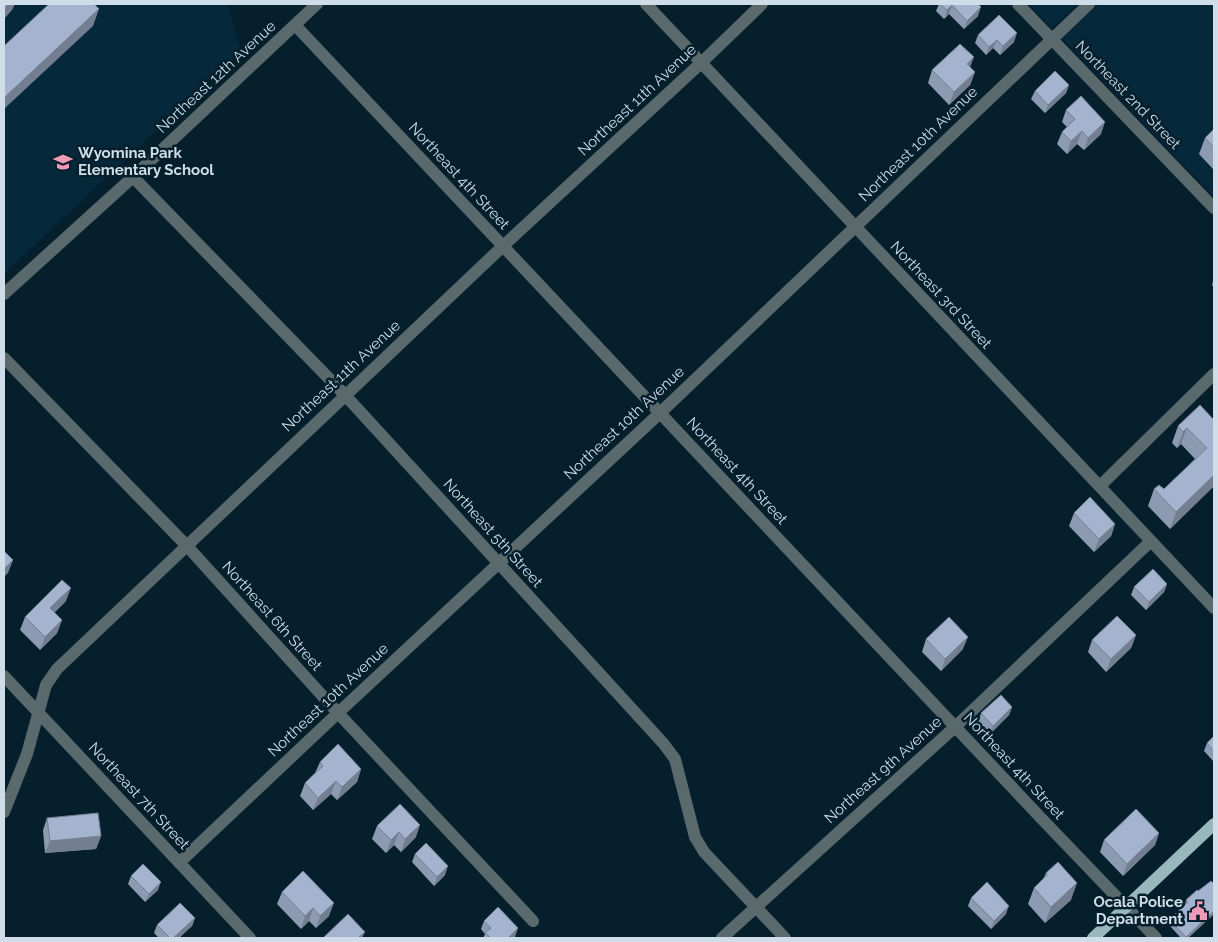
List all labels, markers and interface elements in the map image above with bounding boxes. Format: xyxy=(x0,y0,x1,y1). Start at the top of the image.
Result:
street label: Northeast 12th Avenue xyxy=(153,17,280,137)
street label: Northeast 2nd Street xyxy=(1072,37,1184,153)
street label: Northeast 11th Avenue xyxy=(574,40,700,159)
street label: Northeast 10th Avenue xyxy=(855,83,981,205)
street label: Northeast 4th Street xyxy=(405,119,513,233)
place label: Wyomina Park Elementary School xyxy=(78,144,214,179)
school or university icon: Wyomina Park Elementary School xyxy=(52,151,74,173)
street label: Northeast 3rd Street xyxy=(887,238,995,352)
street label: Northeast 11th Avenue xyxy=(278,316,404,435)
street label: Northeast 10th Avenue xyxy=(560,362,688,483)
street label: Northeast 4th Street xyxy=(683,414,791,528)
street label: Northeast 5th Street xyxy=(440,475,546,591)
street label: Northeast 6th Street xyxy=(218,558,326,674)
street label: Northeast 10th Avenue xyxy=(264,639,392,760)
street label: Northeast 4th Street xyxy=(960,709,1068,823)
street label: Northeast 9th Avenue xyxy=(821,713,945,827)
street label: Northeast 7th Street xyxy=(85,739,193,853)
place label: Ocala Police Department xyxy=(1093,893,1183,928)
public building icon: Ocala Police Department xyxy=(1187,900,1209,922)

